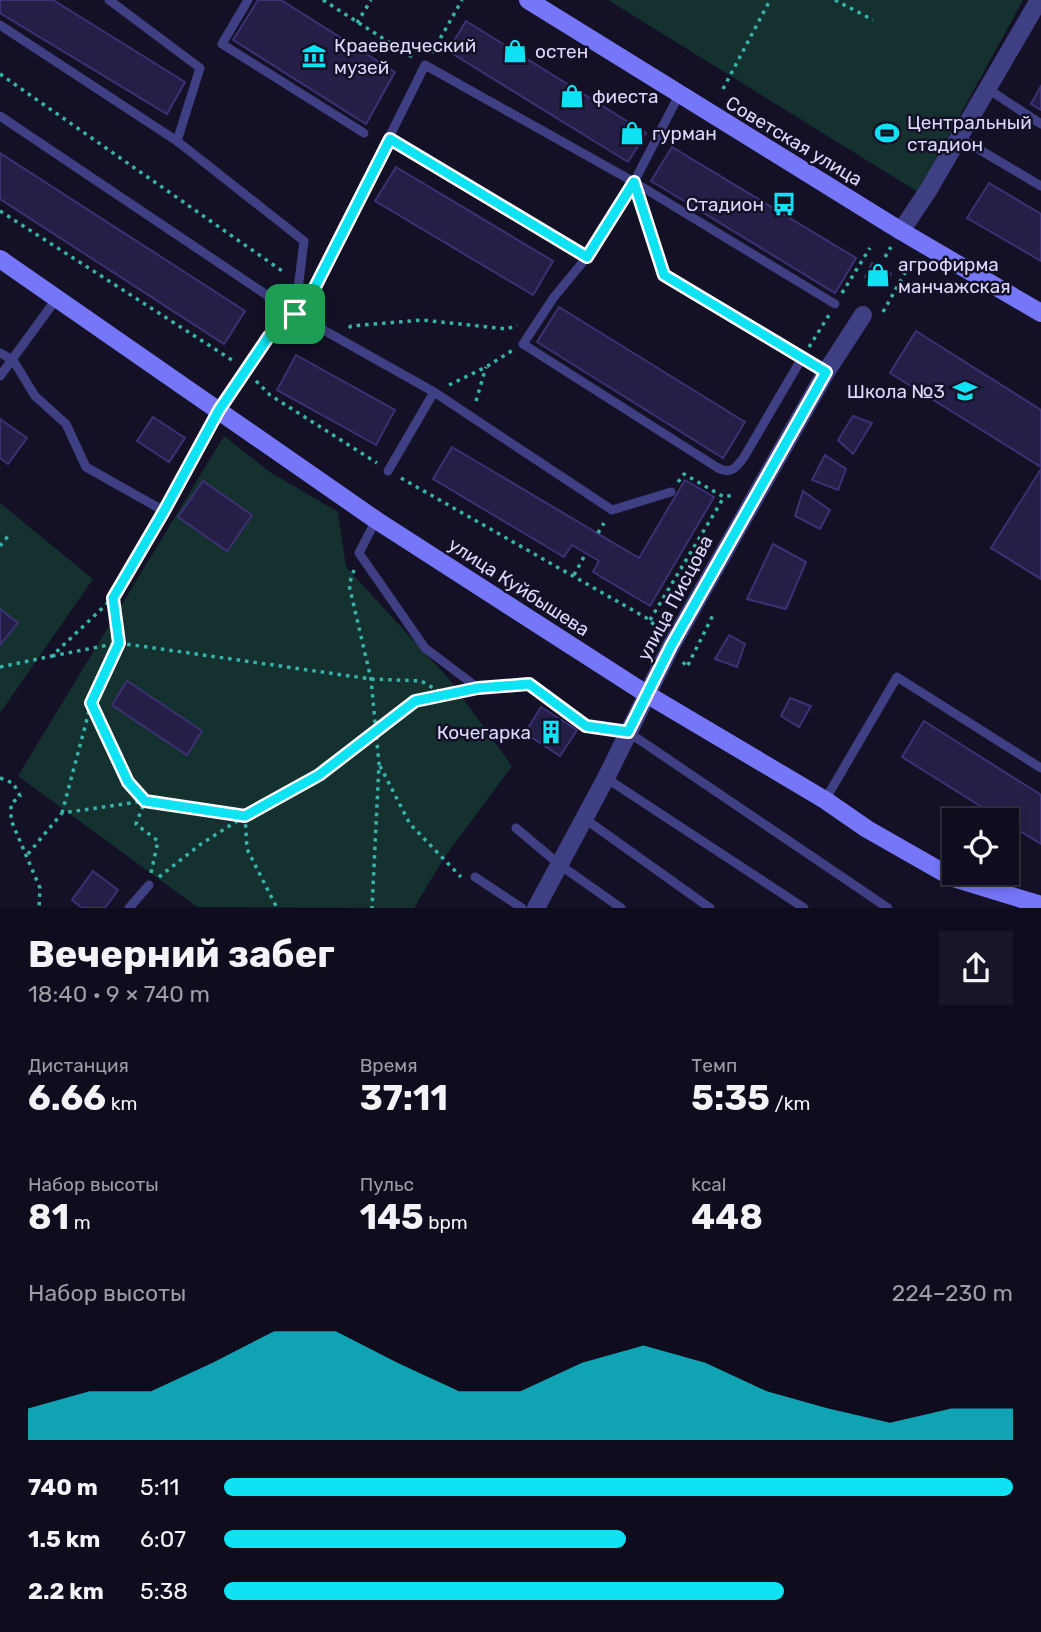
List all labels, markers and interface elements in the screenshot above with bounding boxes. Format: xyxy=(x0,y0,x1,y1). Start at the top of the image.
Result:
place label: Краеведческий музей xyxy=(334,34,476,79)
shop icon: остен xyxy=(501,37,529,65)
place label: остен xyxy=(535,40,588,63)
museum icon: Краеведческий музей xyxy=(300,42,328,70)
shop icon: фиеста xyxy=(558,82,586,110)
place label: фиеста xyxy=(592,85,659,108)
street label: Советская улица xyxy=(721,91,867,191)
place label: Центральный стадион xyxy=(907,111,1032,156)
shop icon: гурман xyxy=(618,119,646,147)
sports icon: Центральный стадион xyxy=(873,119,901,147)
place label: гурман xyxy=(652,122,717,145)
bus stop icon: Стадион xyxy=(770,190,798,218)
place label: Стадион xyxy=(686,193,764,216)
place label: агрофирма манчажская xyxy=(898,253,1011,298)
shop icon: агрофирма манчажская xyxy=(864,261,892,289)
pin xyxy=(265,284,325,344)
icon: arrive xyxy=(276,295,314,333)
school or university icon: Школа №3 xyxy=(951,377,979,405)
place label: Школа №3 xyxy=(847,380,945,403)
street label: улица Писцова xyxy=(632,531,718,665)
street label: улица Куйбышева xyxy=(444,533,594,641)
building icon: Кочегарка xyxy=(537,718,565,746)
place label: Кочегарка xyxy=(437,721,531,744)
map controls xyxy=(942,808,1019,885)
button: locate xyxy=(942,808,1019,885)
text: Вечерний забег xyxy=(28,931,335,977)
button: share xyxy=(939,931,1013,1005)
text: 18:40 · 9 × 740 m xyxy=(28,980,210,1008)
text: Дистанция xyxy=(28,1054,129,1077)
text: Время xyxy=(360,1054,418,1077)
text: Темп xyxy=(691,1054,737,1077)
text: 6.66 xyxy=(28,1077,106,1119)
text: 37:11 xyxy=(360,1077,448,1119)
text: 5:35 xyxy=(691,1077,770,1119)
text: km xyxy=(106,1092,137,1115)
text: /km xyxy=(770,1092,810,1115)
text: Набор высоты xyxy=(28,1173,159,1196)
text: Пульс xyxy=(360,1173,414,1196)
text: kcal xyxy=(691,1173,726,1196)
text: 81 xyxy=(28,1196,69,1238)
text: 145 xyxy=(360,1196,424,1238)
text: 448 xyxy=(691,1196,763,1238)
text: m xyxy=(69,1211,91,1234)
text: bpm xyxy=(424,1211,468,1234)
text: Набор высоты xyxy=(28,1279,186,1307)
text: 224–230 m xyxy=(892,1279,1013,1307)
text: 740 m xyxy=(28,1473,98,1501)
text: 5:11 xyxy=(140,1473,179,1501)
text: 1.5 km xyxy=(28,1525,100,1553)
text: 6:07 xyxy=(140,1525,186,1553)
text: 2.2 km xyxy=(28,1577,104,1605)
text: 5:38 xyxy=(140,1577,188,1605)

